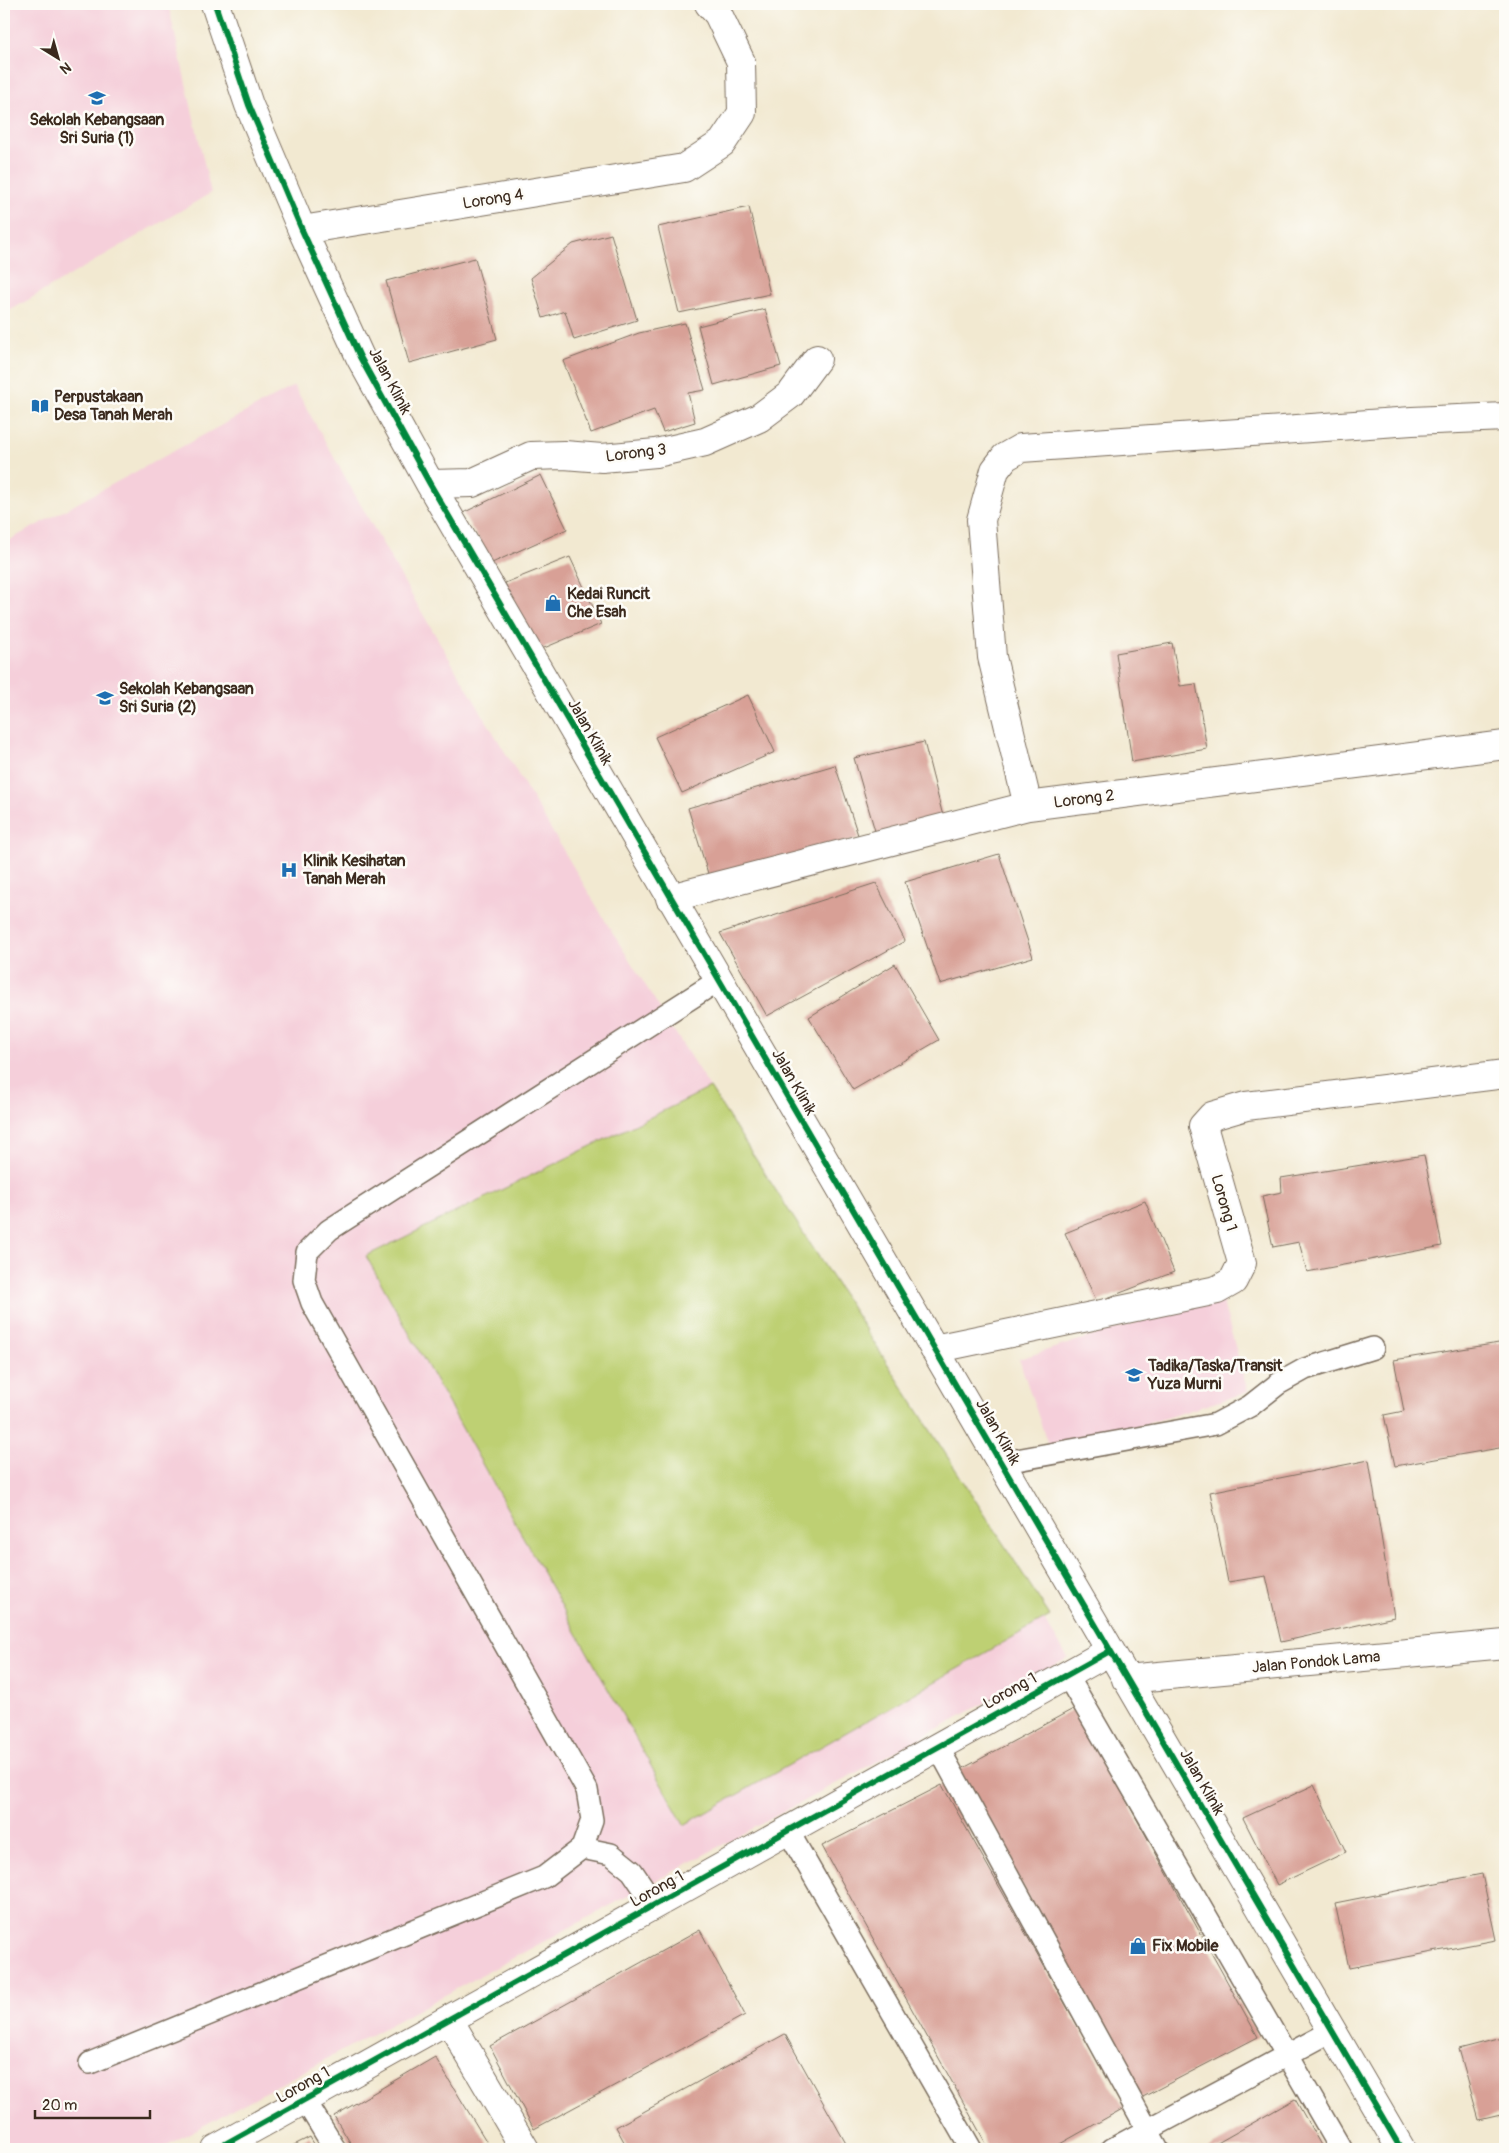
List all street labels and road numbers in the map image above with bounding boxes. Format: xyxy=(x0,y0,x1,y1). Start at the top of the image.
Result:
street label: Lorong 4 xyxy=(461,184,525,214)
street label: Jalan Klinik xyxy=(364,344,416,418)
street label: Lorong 3 xyxy=(605,439,668,467)
street label: Jalan Klinik xyxy=(563,695,617,769)
street label: Lorong 2 xyxy=(1053,785,1116,813)
street label: Jalan Klinik xyxy=(767,1045,821,1119)
street label: Lorong 1 xyxy=(1206,1172,1242,1234)
street label: Jalan Klinik xyxy=(971,1395,1025,1469)
street label: Jalan Pondok Lama xyxy=(1251,1646,1381,1678)
street label: Lorong 1 xyxy=(980,1668,1040,1714)
street label: Jalan Klinik xyxy=(1175,1745,1229,1819)
street label: Lorong 1 xyxy=(627,1866,687,1912)
street label: Lorong 1 xyxy=(273,2062,333,2108)

